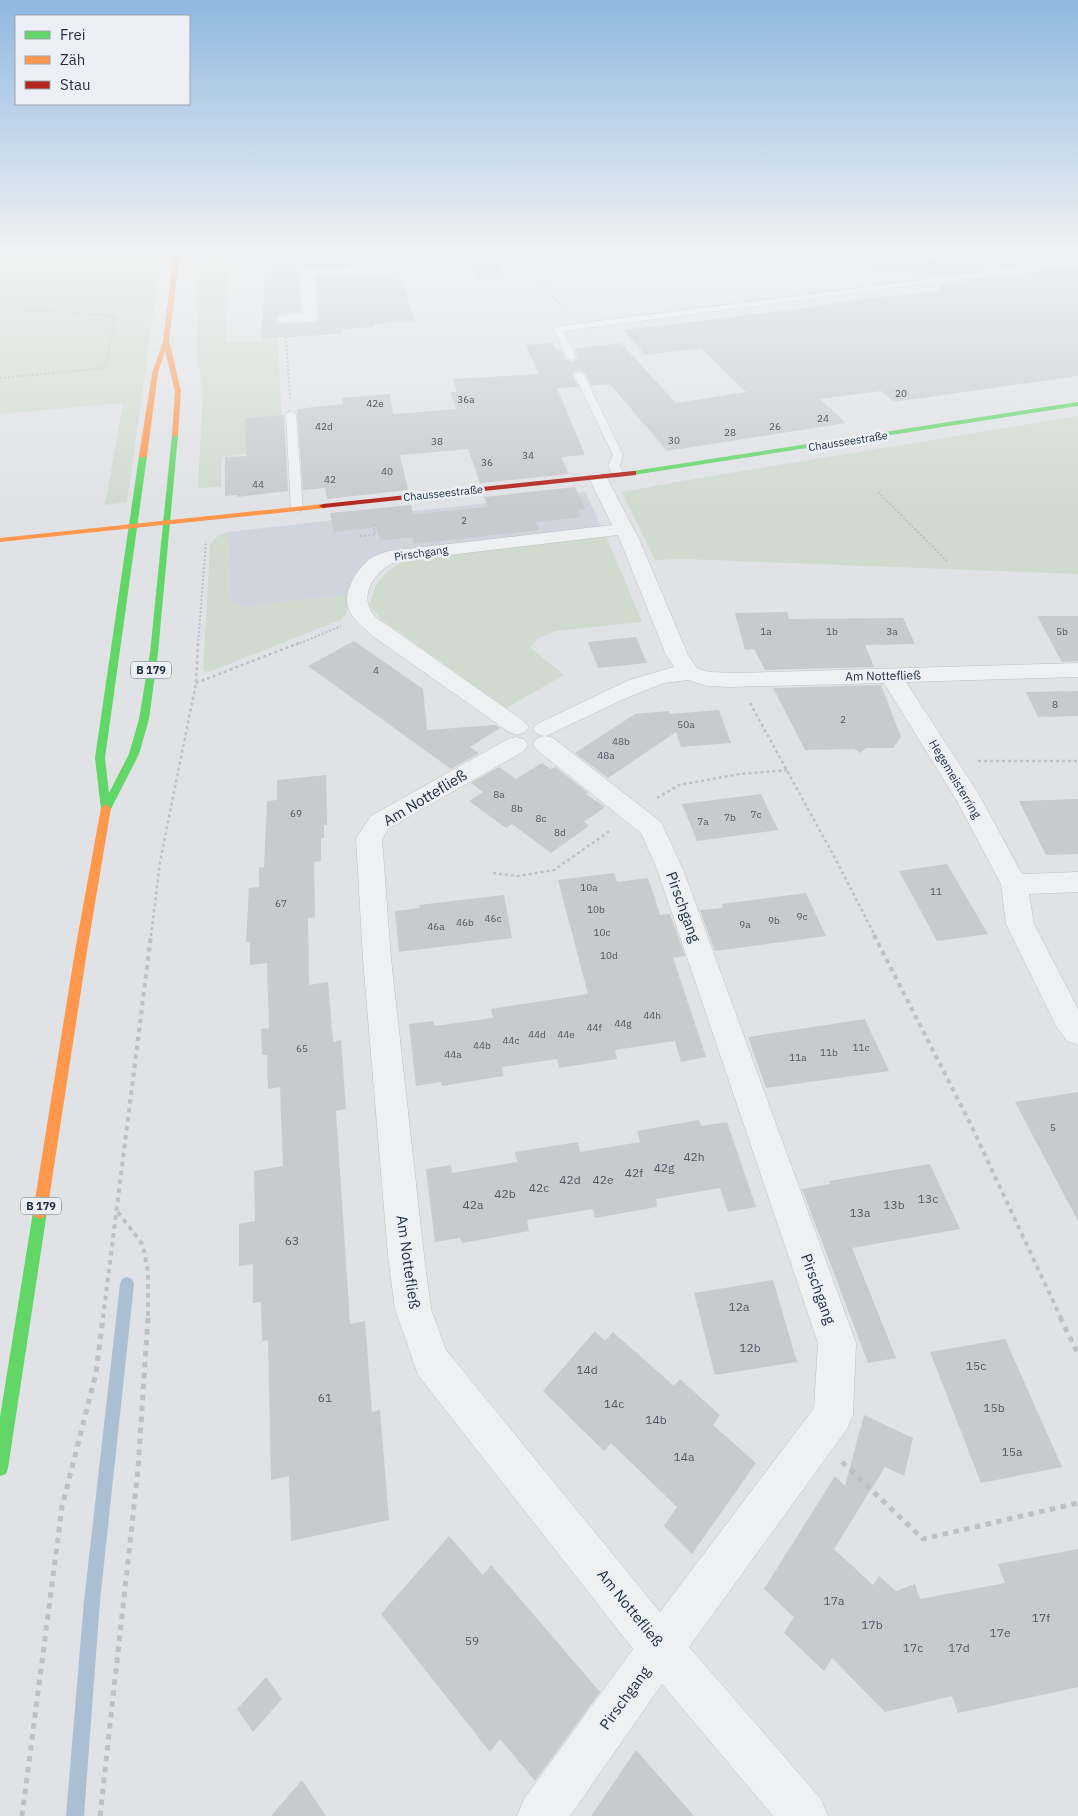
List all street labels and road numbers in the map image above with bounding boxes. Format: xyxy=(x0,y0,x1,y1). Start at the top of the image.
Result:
street label: Chausseestraße xyxy=(807,428,889,454)
street label: Chausseestraße xyxy=(402,482,484,504)
street label: Pirschgang xyxy=(393,542,449,564)
road number: B 179 xyxy=(131,662,171,678)
street label: Am Nottefließ xyxy=(845,667,921,684)
street label: Hegemeisterring xyxy=(926,737,985,822)
street label: Am Nottefließ xyxy=(379,765,470,830)
street label: Pirschgang xyxy=(662,869,705,945)
road number: B 179 xyxy=(21,1198,61,1214)
street label: Am Nottefließ xyxy=(393,1214,425,1310)
street label: Pirschgang xyxy=(797,1251,840,1327)
street label: Am Nottefließ xyxy=(593,1565,668,1651)
street label: Pirschgang xyxy=(595,1662,654,1733)

